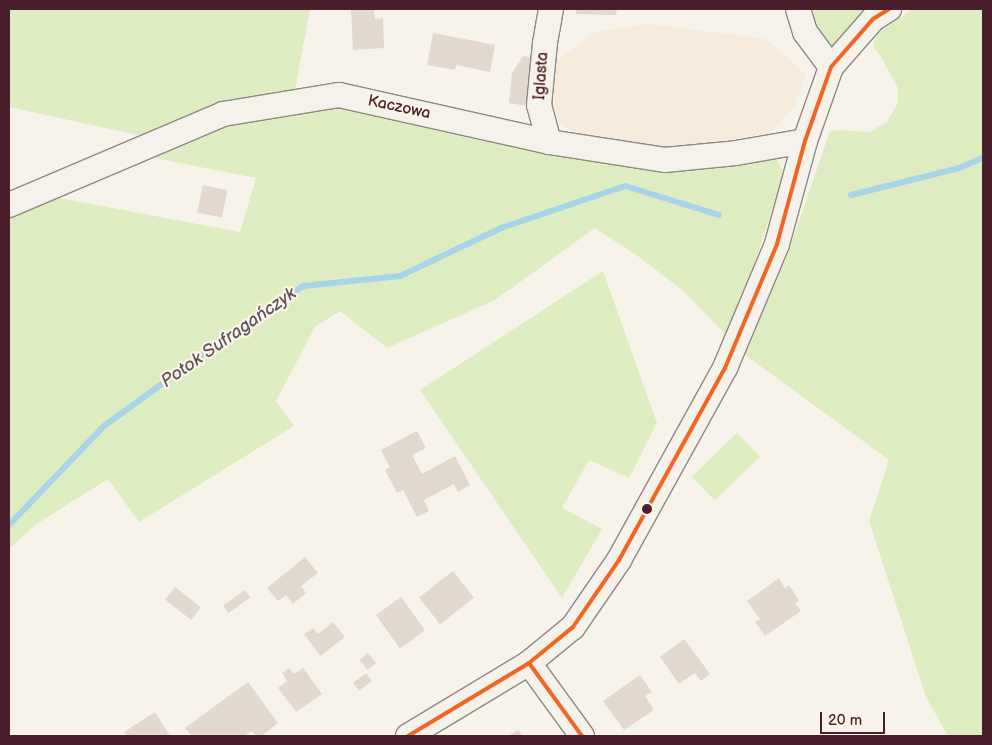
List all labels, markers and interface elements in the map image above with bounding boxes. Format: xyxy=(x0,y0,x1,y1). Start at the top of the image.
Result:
street label: Iglasta xyxy=(531,51,553,101)
street label: Kaczowa xyxy=(366,92,432,124)
water label: Potok Sufragańczyk xyxy=(157,283,301,393)
unlabelled marker xyxy=(642,504,652,514)
scale bar xyxy=(822,702,887,734)
text: 20 m xyxy=(828,711,862,730)

